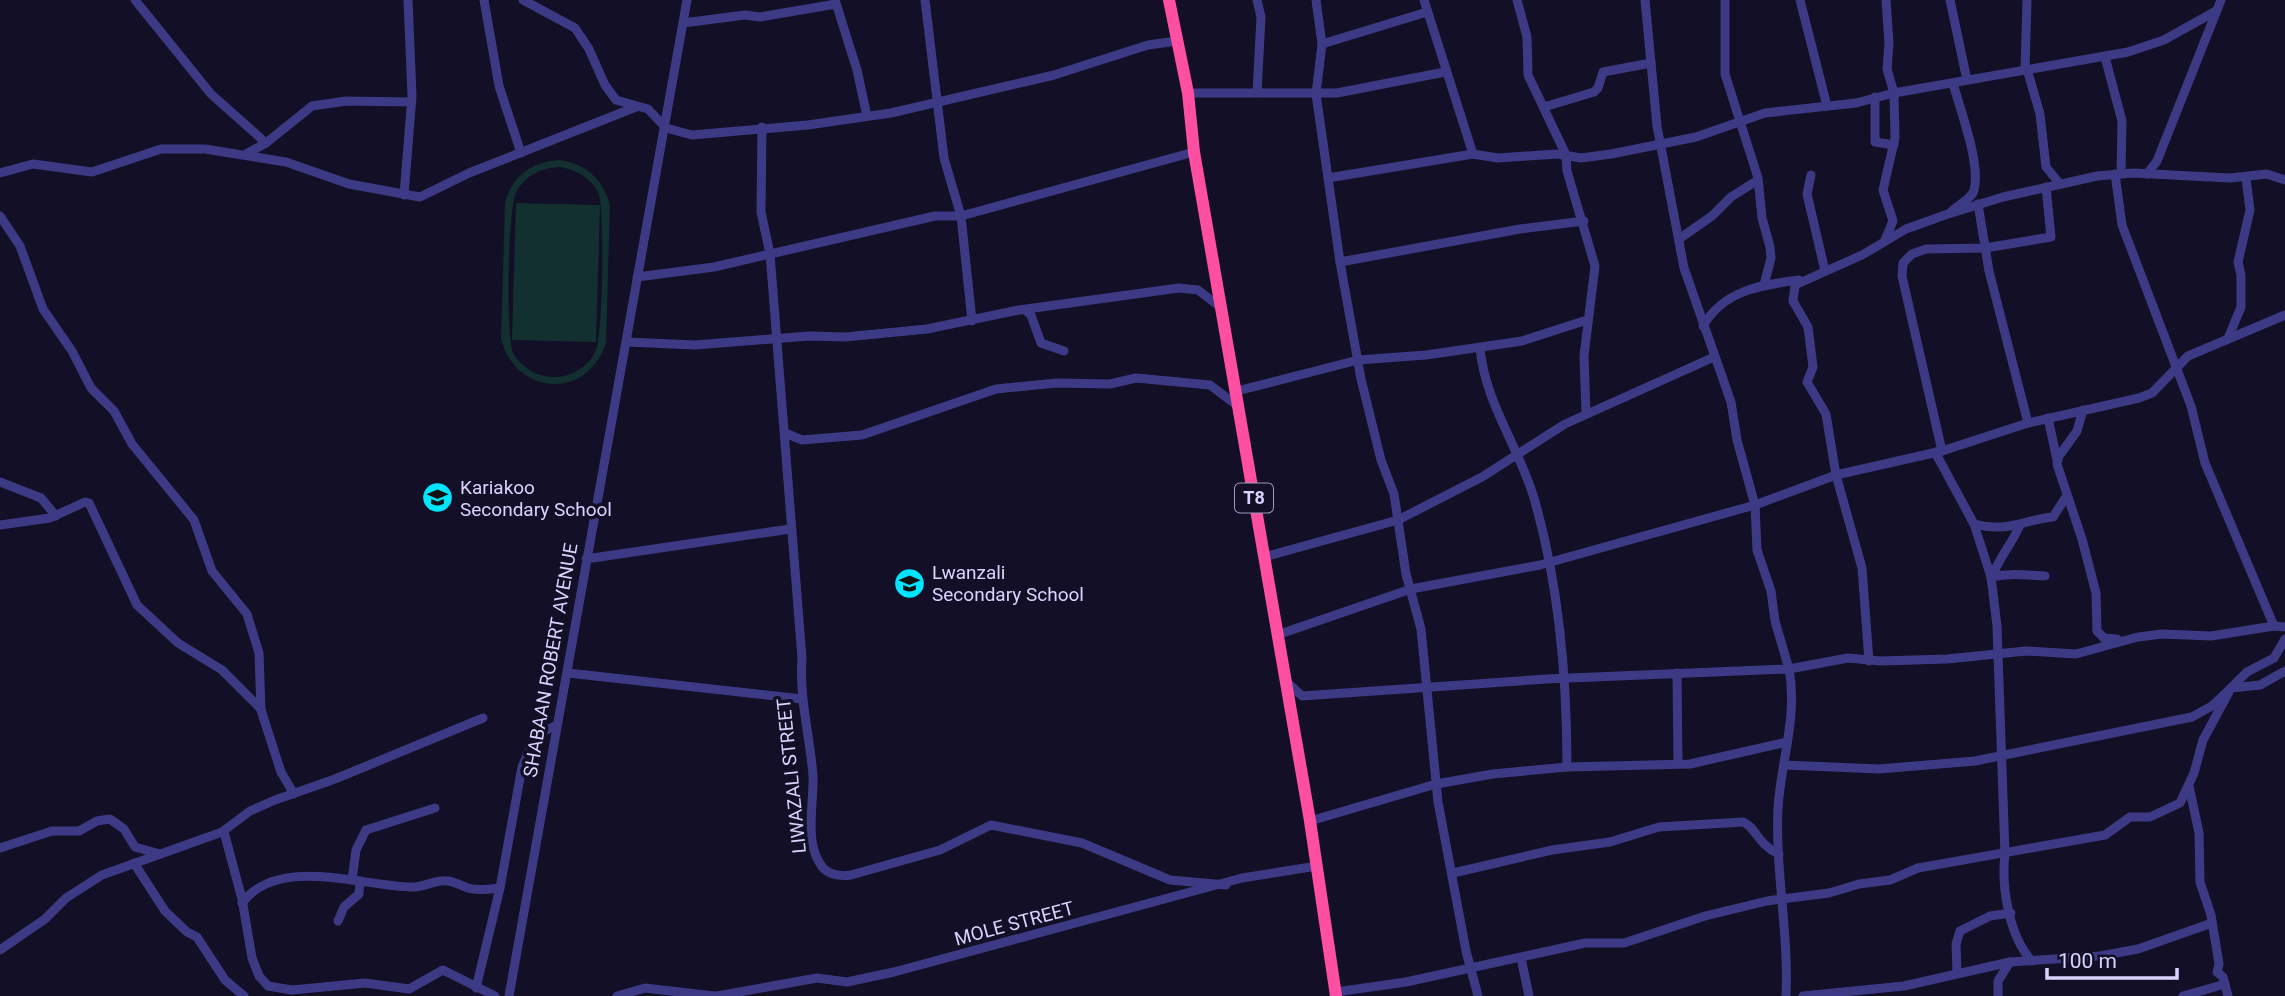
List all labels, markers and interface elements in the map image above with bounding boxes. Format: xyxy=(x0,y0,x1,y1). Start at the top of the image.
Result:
place label: Kariakoo Secondary School xyxy=(460,476,612,521)
school or university icon: Kariakoo Secondary School xyxy=(420,481,454,515)
road number: T8 xyxy=(1235,484,1273,512)
street label: SHABAAN ROBERT AVENUE xyxy=(519,541,582,779)
place label: Lwanzali Secondary School xyxy=(932,561,1084,606)
school or university icon: Lwanzali Secondary School xyxy=(892,566,926,600)
street label: LIWAZALI STREET xyxy=(772,697,811,855)
street label: MOLE STREET xyxy=(952,896,1076,950)
scale bar xyxy=(2047,936,2176,980)
text: 100 m xyxy=(2058,949,2117,973)

